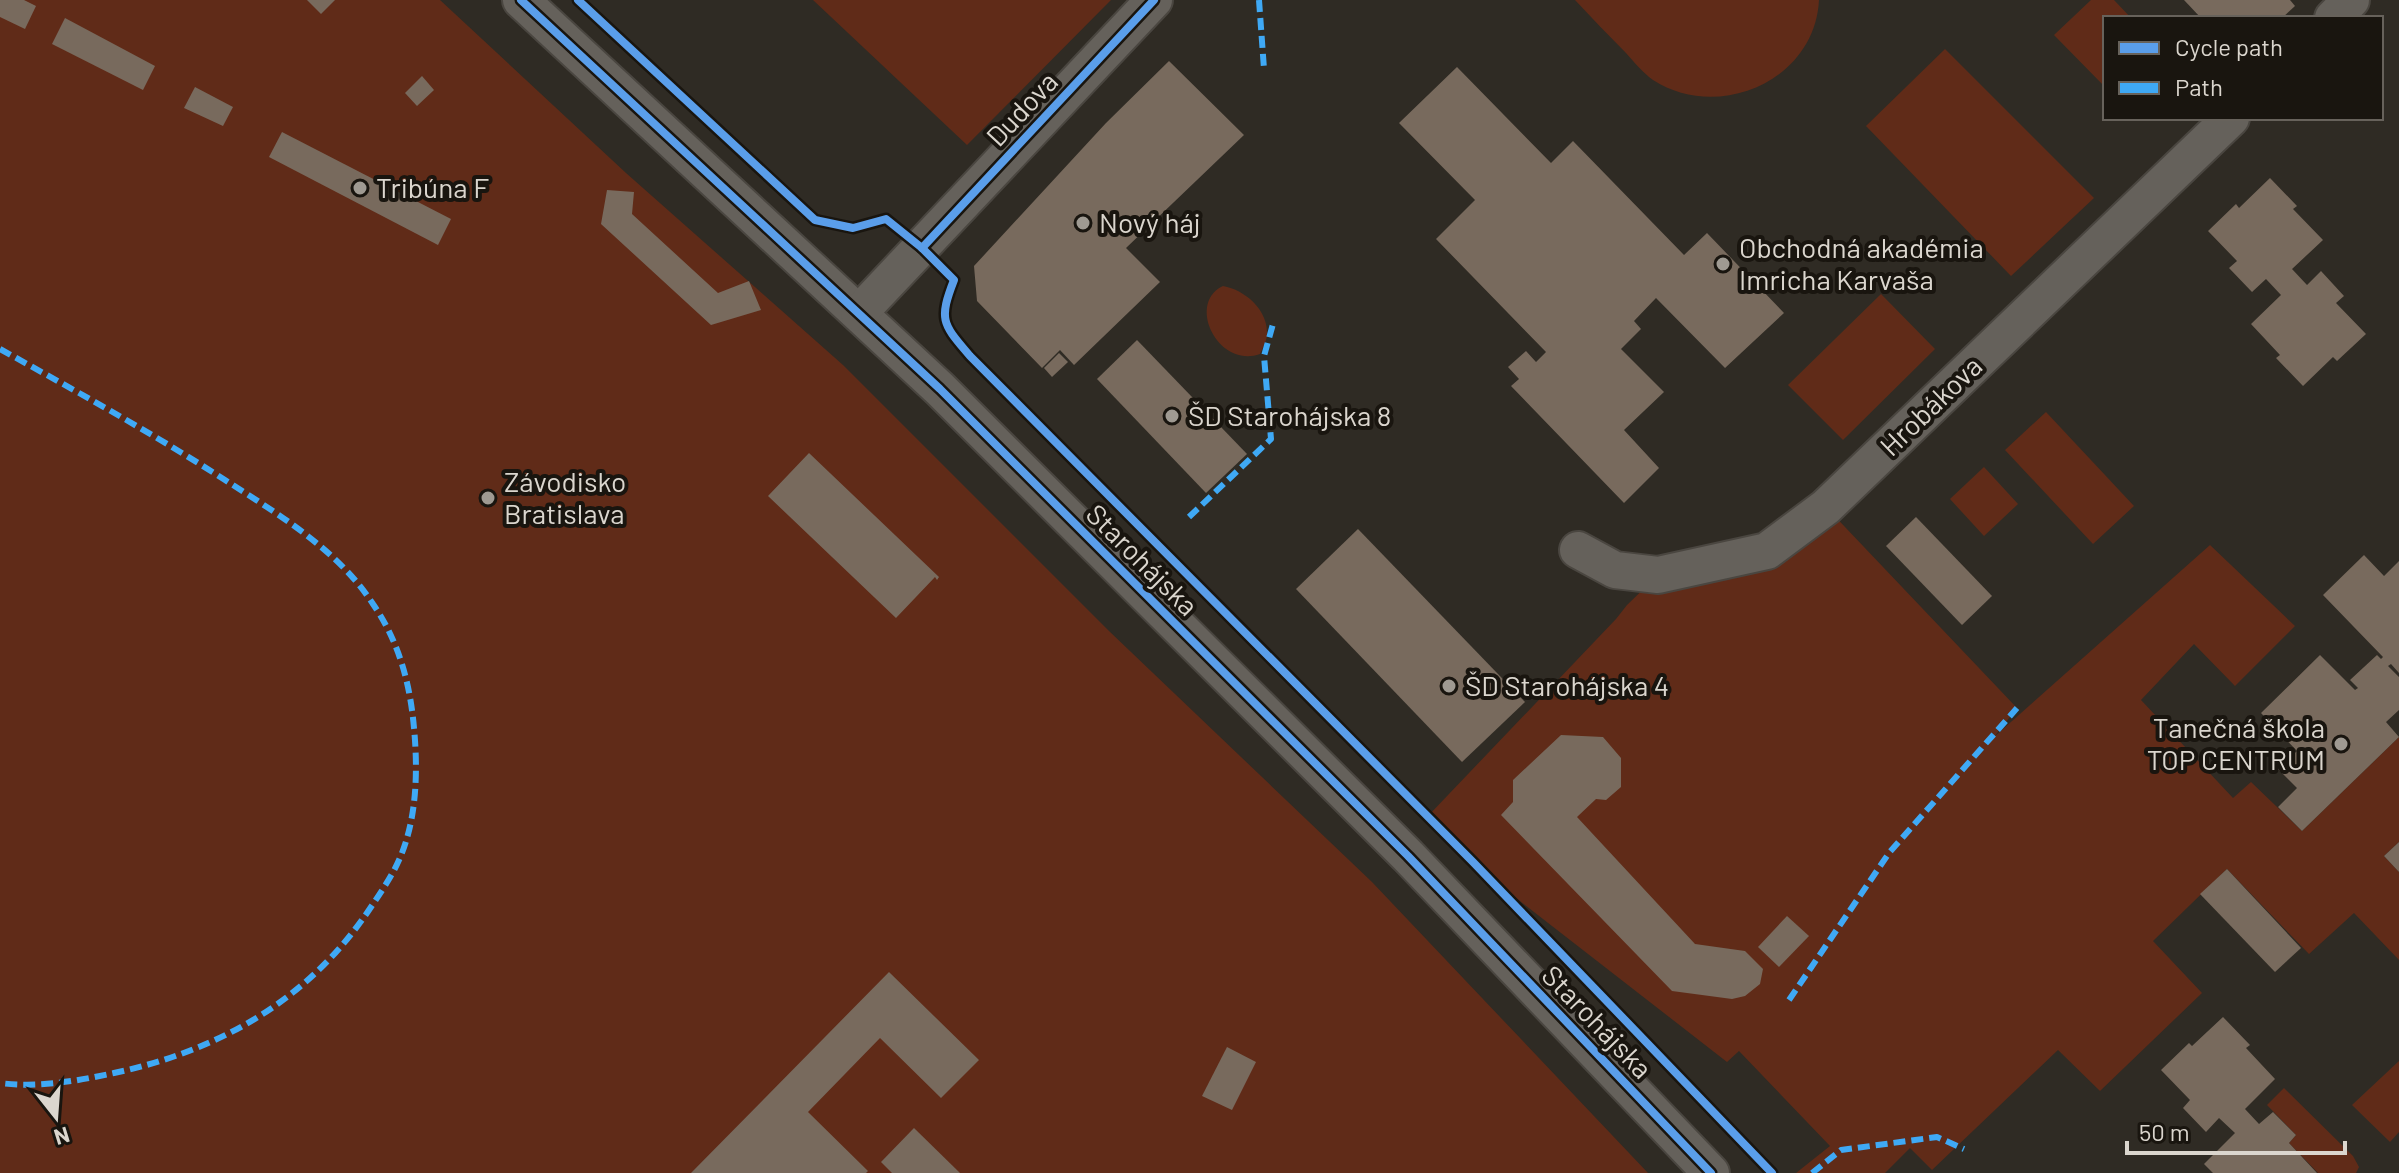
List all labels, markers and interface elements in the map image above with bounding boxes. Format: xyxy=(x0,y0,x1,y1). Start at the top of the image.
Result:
legend xyxy=(2103,16,2383,120)
text: Cycle path xyxy=(2175,32,2283,61)
street label: Dudova xyxy=(978,64,1064,153)
text: Path xyxy=(2175,72,2223,101)
place label: Tribúna F xyxy=(376,170,489,204)
marker: Tribúna F xyxy=(351,179,369,197)
place label: Nový háj xyxy=(1099,205,1201,239)
marker: Nový háj xyxy=(1074,214,1092,232)
place label: Obchodná akadémia Imricha Karvaša xyxy=(1739,230,1984,296)
marker: Obchodná akadémia Imricha Karvaša xyxy=(1714,255,1732,273)
street label: Hrobákova xyxy=(1872,348,1988,462)
place label: ŠD Starohájska 8 xyxy=(1188,398,1391,432)
marker: ŠD Starohájska 8 xyxy=(1163,407,1181,425)
place label: Závodisko Bratislava xyxy=(504,464,626,530)
marker: Závodisko Bratislava xyxy=(479,489,497,507)
street label: Starohájska xyxy=(1080,496,1206,622)
place label: ŠD Starohájska 4 xyxy=(1465,668,1669,702)
marker: ŠD Starohájska 4 xyxy=(1440,677,1458,695)
place label: Tanečná škola TOP CENTRUM xyxy=(2147,710,2325,776)
marker: Tanečná škola TOP CENTRUM xyxy=(2332,735,2350,753)
street label: Starohájska xyxy=(1535,958,1660,1085)
north arrow xyxy=(16,1077,96,1157)
scale bar xyxy=(2127,1105,2345,1155)
text: 50 m xyxy=(2139,1117,2190,1146)
text: N xyxy=(51,1123,73,1152)

